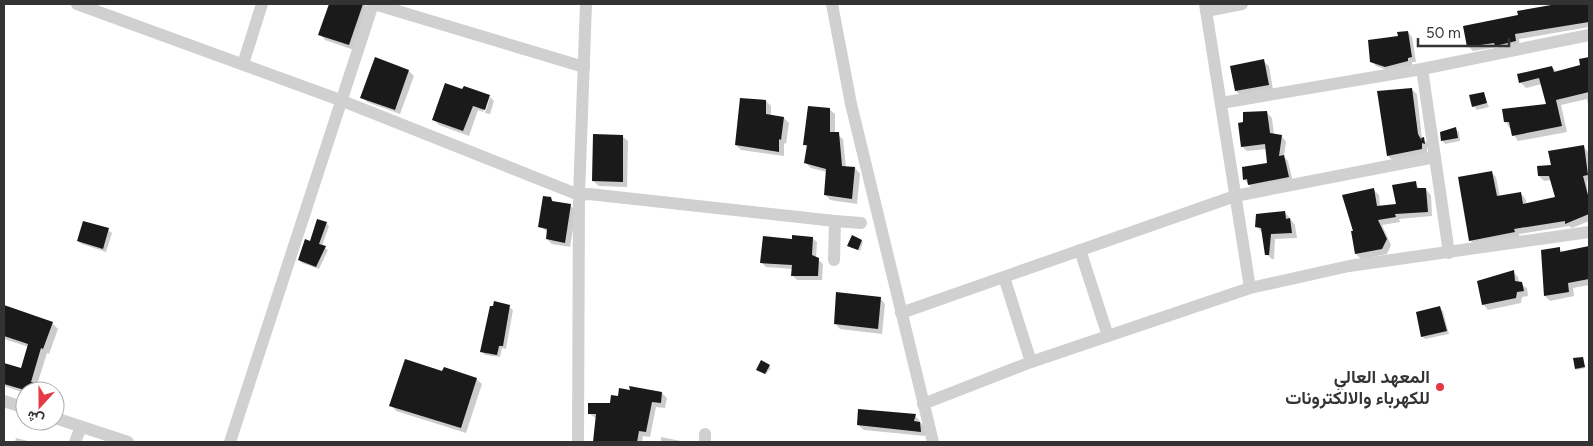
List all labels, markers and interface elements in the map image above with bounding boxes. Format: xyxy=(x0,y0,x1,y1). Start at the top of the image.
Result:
scale bar xyxy=(1418,15,1509,47)
text: 50 m xyxy=(1426,24,1461,42)
place label: المعهد العالي للكهرباء والالكترونات xyxy=(1285,366,1430,409)
north arrow xyxy=(15,381,65,431)
marker: المعهد العالي للكهرباء والالكترونات xyxy=(1434,381,1446,393)
text: ش xyxy=(24,407,46,429)

